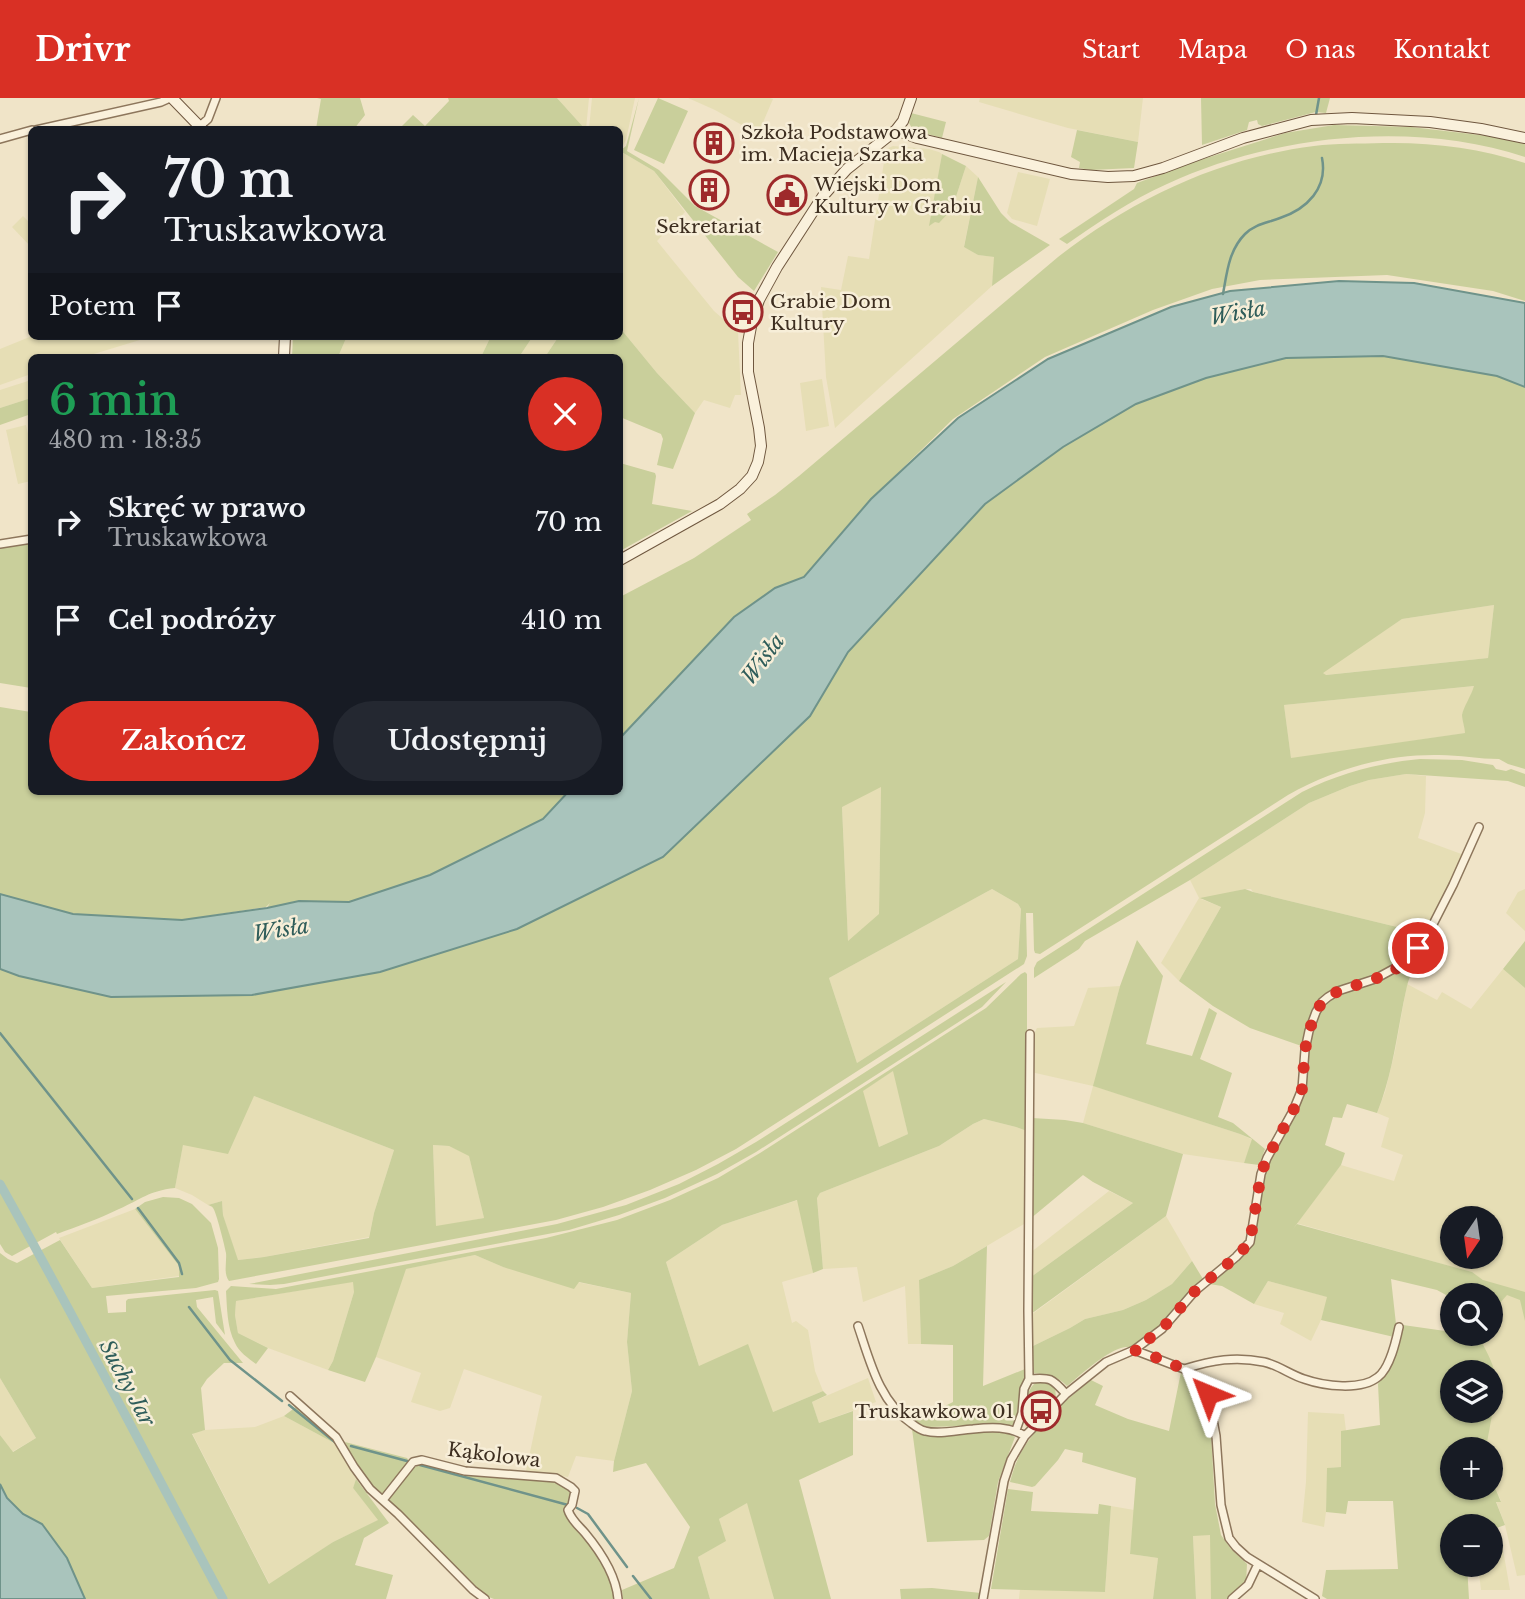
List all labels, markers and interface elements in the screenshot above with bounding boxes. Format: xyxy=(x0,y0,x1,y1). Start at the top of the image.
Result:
text: Drivr xyxy=(35,29,130,70)
text: Start xyxy=(1082,35,1140,64)
text: Mapa xyxy=(1178,35,1247,64)
text: O nas xyxy=(1285,35,1356,64)
text: Kontakt xyxy=(1394,35,1490,64)
place label: Szkoła Podstawowa im. Macieja Szarka xyxy=(741,121,928,166)
building icon: Szkoła Podstawowa im. Macieja Szarka xyxy=(693,122,735,164)
text: 70 m xyxy=(164,149,294,210)
icon: right xyxy=(49,154,140,245)
building icon: Sekretariat xyxy=(688,169,730,211)
place label: Wiejski Dom Kultury w Grabiu xyxy=(813,173,982,218)
public building icon: Wiejski Dom Kultury w Grabiu xyxy=(766,174,808,216)
text: Truskawkowa xyxy=(164,210,386,250)
place label: Sekretariat xyxy=(656,215,763,238)
icon: arrive xyxy=(150,287,188,325)
text: Potem xyxy=(49,290,136,322)
place label: Grabie Dom Kultury xyxy=(770,290,891,335)
bus stop icon: Grabie Dom Kultury xyxy=(722,291,764,333)
water label: Wisła xyxy=(1208,295,1268,331)
text: 6 min xyxy=(49,374,179,426)
button: close xyxy=(528,377,602,451)
text: 480 m · 18:35 xyxy=(49,426,202,454)
text: Skręć w prawo xyxy=(108,492,306,524)
icon: right xyxy=(49,503,87,541)
text: 70 m xyxy=(535,506,602,538)
text: Truskawkowa xyxy=(108,524,268,552)
icon: arrive xyxy=(49,601,87,639)
text: Cel podróży xyxy=(108,604,276,636)
text: 410 m xyxy=(521,604,602,636)
water label: Wisła xyxy=(736,629,790,689)
button: Zakończ xyxy=(49,701,319,781)
button: Udostępnij xyxy=(333,701,602,781)
water label: Wisła xyxy=(251,913,311,947)
pin xyxy=(1388,918,1448,978)
icon: arrive xyxy=(1399,929,1437,967)
north arrow xyxy=(1440,1206,1503,1269)
map controls xyxy=(1440,1206,1503,1577)
button: search xyxy=(1440,1283,1503,1346)
water label: Suchy Jar xyxy=(93,1335,161,1432)
position arrow xyxy=(1171,1357,1245,1431)
button: layers xyxy=(1440,1360,1503,1423)
bus stop icon: Truskawkowa 01 xyxy=(1020,1390,1062,1432)
place label: Truskawkowa 01 xyxy=(855,1400,1014,1423)
button: + xyxy=(1440,1437,1503,1500)
street label: Kąkolowa xyxy=(446,1438,542,1472)
button: − xyxy=(1440,1514,1503,1577)

